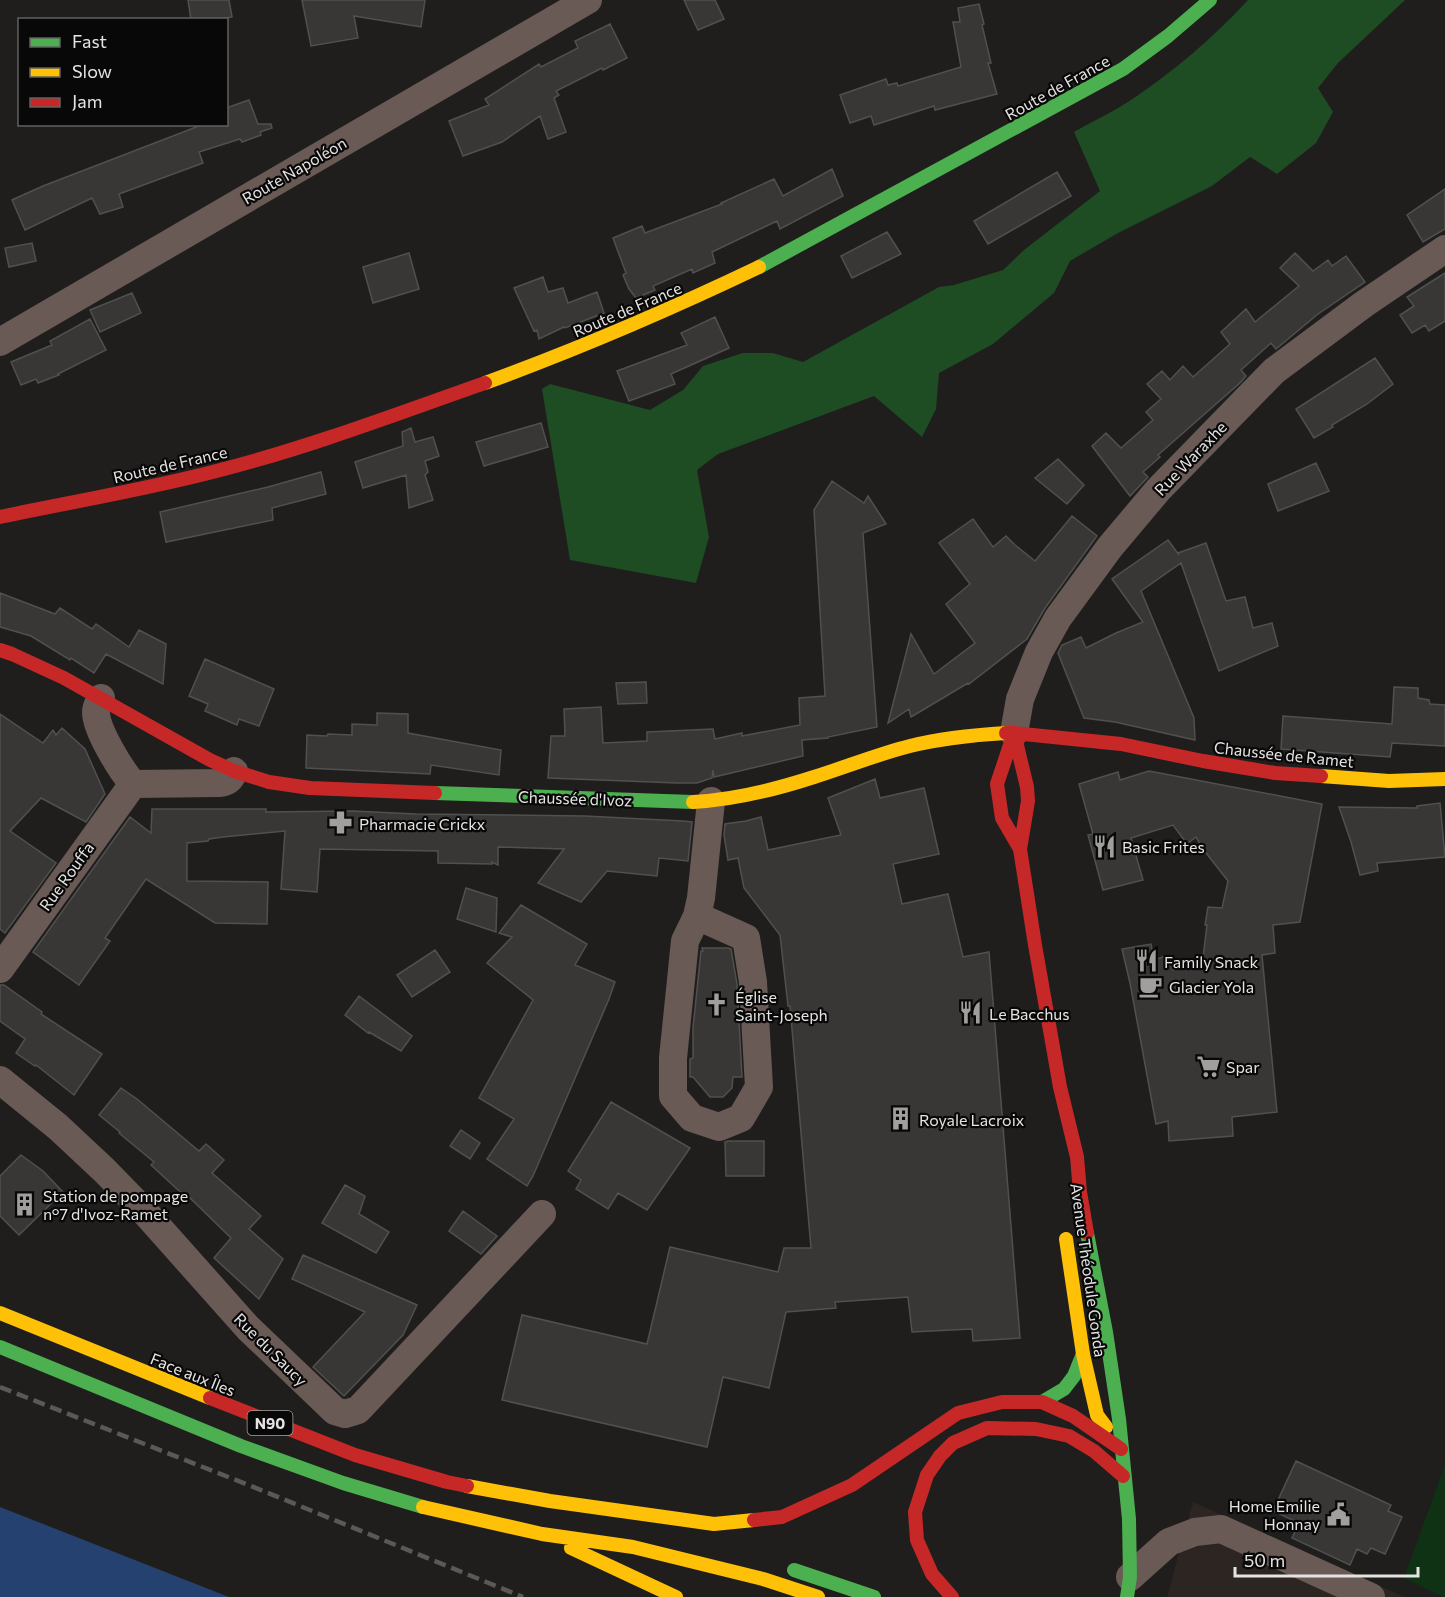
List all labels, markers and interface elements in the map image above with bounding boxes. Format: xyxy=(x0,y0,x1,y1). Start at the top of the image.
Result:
legend xyxy=(18,18,228,126)
text: Fast xyxy=(72,30,107,52)
street label: Route de France xyxy=(1001,50,1113,124)
text: Slow xyxy=(72,60,112,82)
text: Jam xyxy=(72,90,102,112)
street label: Route Napoléon xyxy=(238,132,350,208)
street label: Route de France xyxy=(570,278,684,340)
street label: Rue Waraxhe xyxy=(1150,417,1230,499)
street label: Route de France xyxy=(111,442,229,486)
street label: Chaussée de Ramet xyxy=(1213,737,1355,771)
street label: Chaussée d'Ivoz xyxy=(518,787,632,809)
pharmacy icon: Pharmacie Crickx xyxy=(328,810,354,836)
place label: Pharmacie Crickx xyxy=(359,814,486,833)
restaurant icon: Basic Frites xyxy=(1091,833,1117,859)
place label: Basic Frites xyxy=(1122,837,1205,856)
street label: Rue Rouffa xyxy=(35,838,97,914)
restaurant icon: Family Snack xyxy=(1133,948,1159,974)
place label: Family Snack xyxy=(1164,952,1259,971)
cafe icon: Glacier Yola xyxy=(1138,973,1164,999)
place label: Glacier Yola xyxy=(1169,977,1254,996)
place label: Église Saint-Joseph xyxy=(735,987,828,1024)
church icon: Église Saint-Joseph xyxy=(704,992,730,1018)
restaurant icon: Le Bacchus xyxy=(958,1000,984,1026)
place label: Le Bacchus xyxy=(989,1004,1070,1023)
supermarket icon: Spar xyxy=(1195,1053,1221,1079)
place label: Spar xyxy=(1226,1057,1260,1076)
building icon: Royale Lacroix xyxy=(888,1106,914,1132)
place label: Royale Lacroix xyxy=(919,1110,1025,1129)
street label: Avenue Théodule Gonda xyxy=(1067,1182,1111,1358)
place label: Station de pompage n°7 d'Ivoz-Ramet xyxy=(43,1186,188,1223)
building icon: Station de pompage n°7 d'Ivoz-Ramet xyxy=(12,1191,38,1217)
street label: Rue du Saucy xyxy=(231,1309,311,1389)
street label: Face aux Îles xyxy=(148,1348,238,1400)
road number: N90 xyxy=(248,1411,292,1435)
place label: Home Emilie Honnay xyxy=(1229,1496,1320,1533)
public building icon: Home Emilie Honnay xyxy=(1325,1501,1351,1527)
scale bar xyxy=(1235,1540,1418,1578)
text: 50 m xyxy=(1244,1549,1285,1571)

